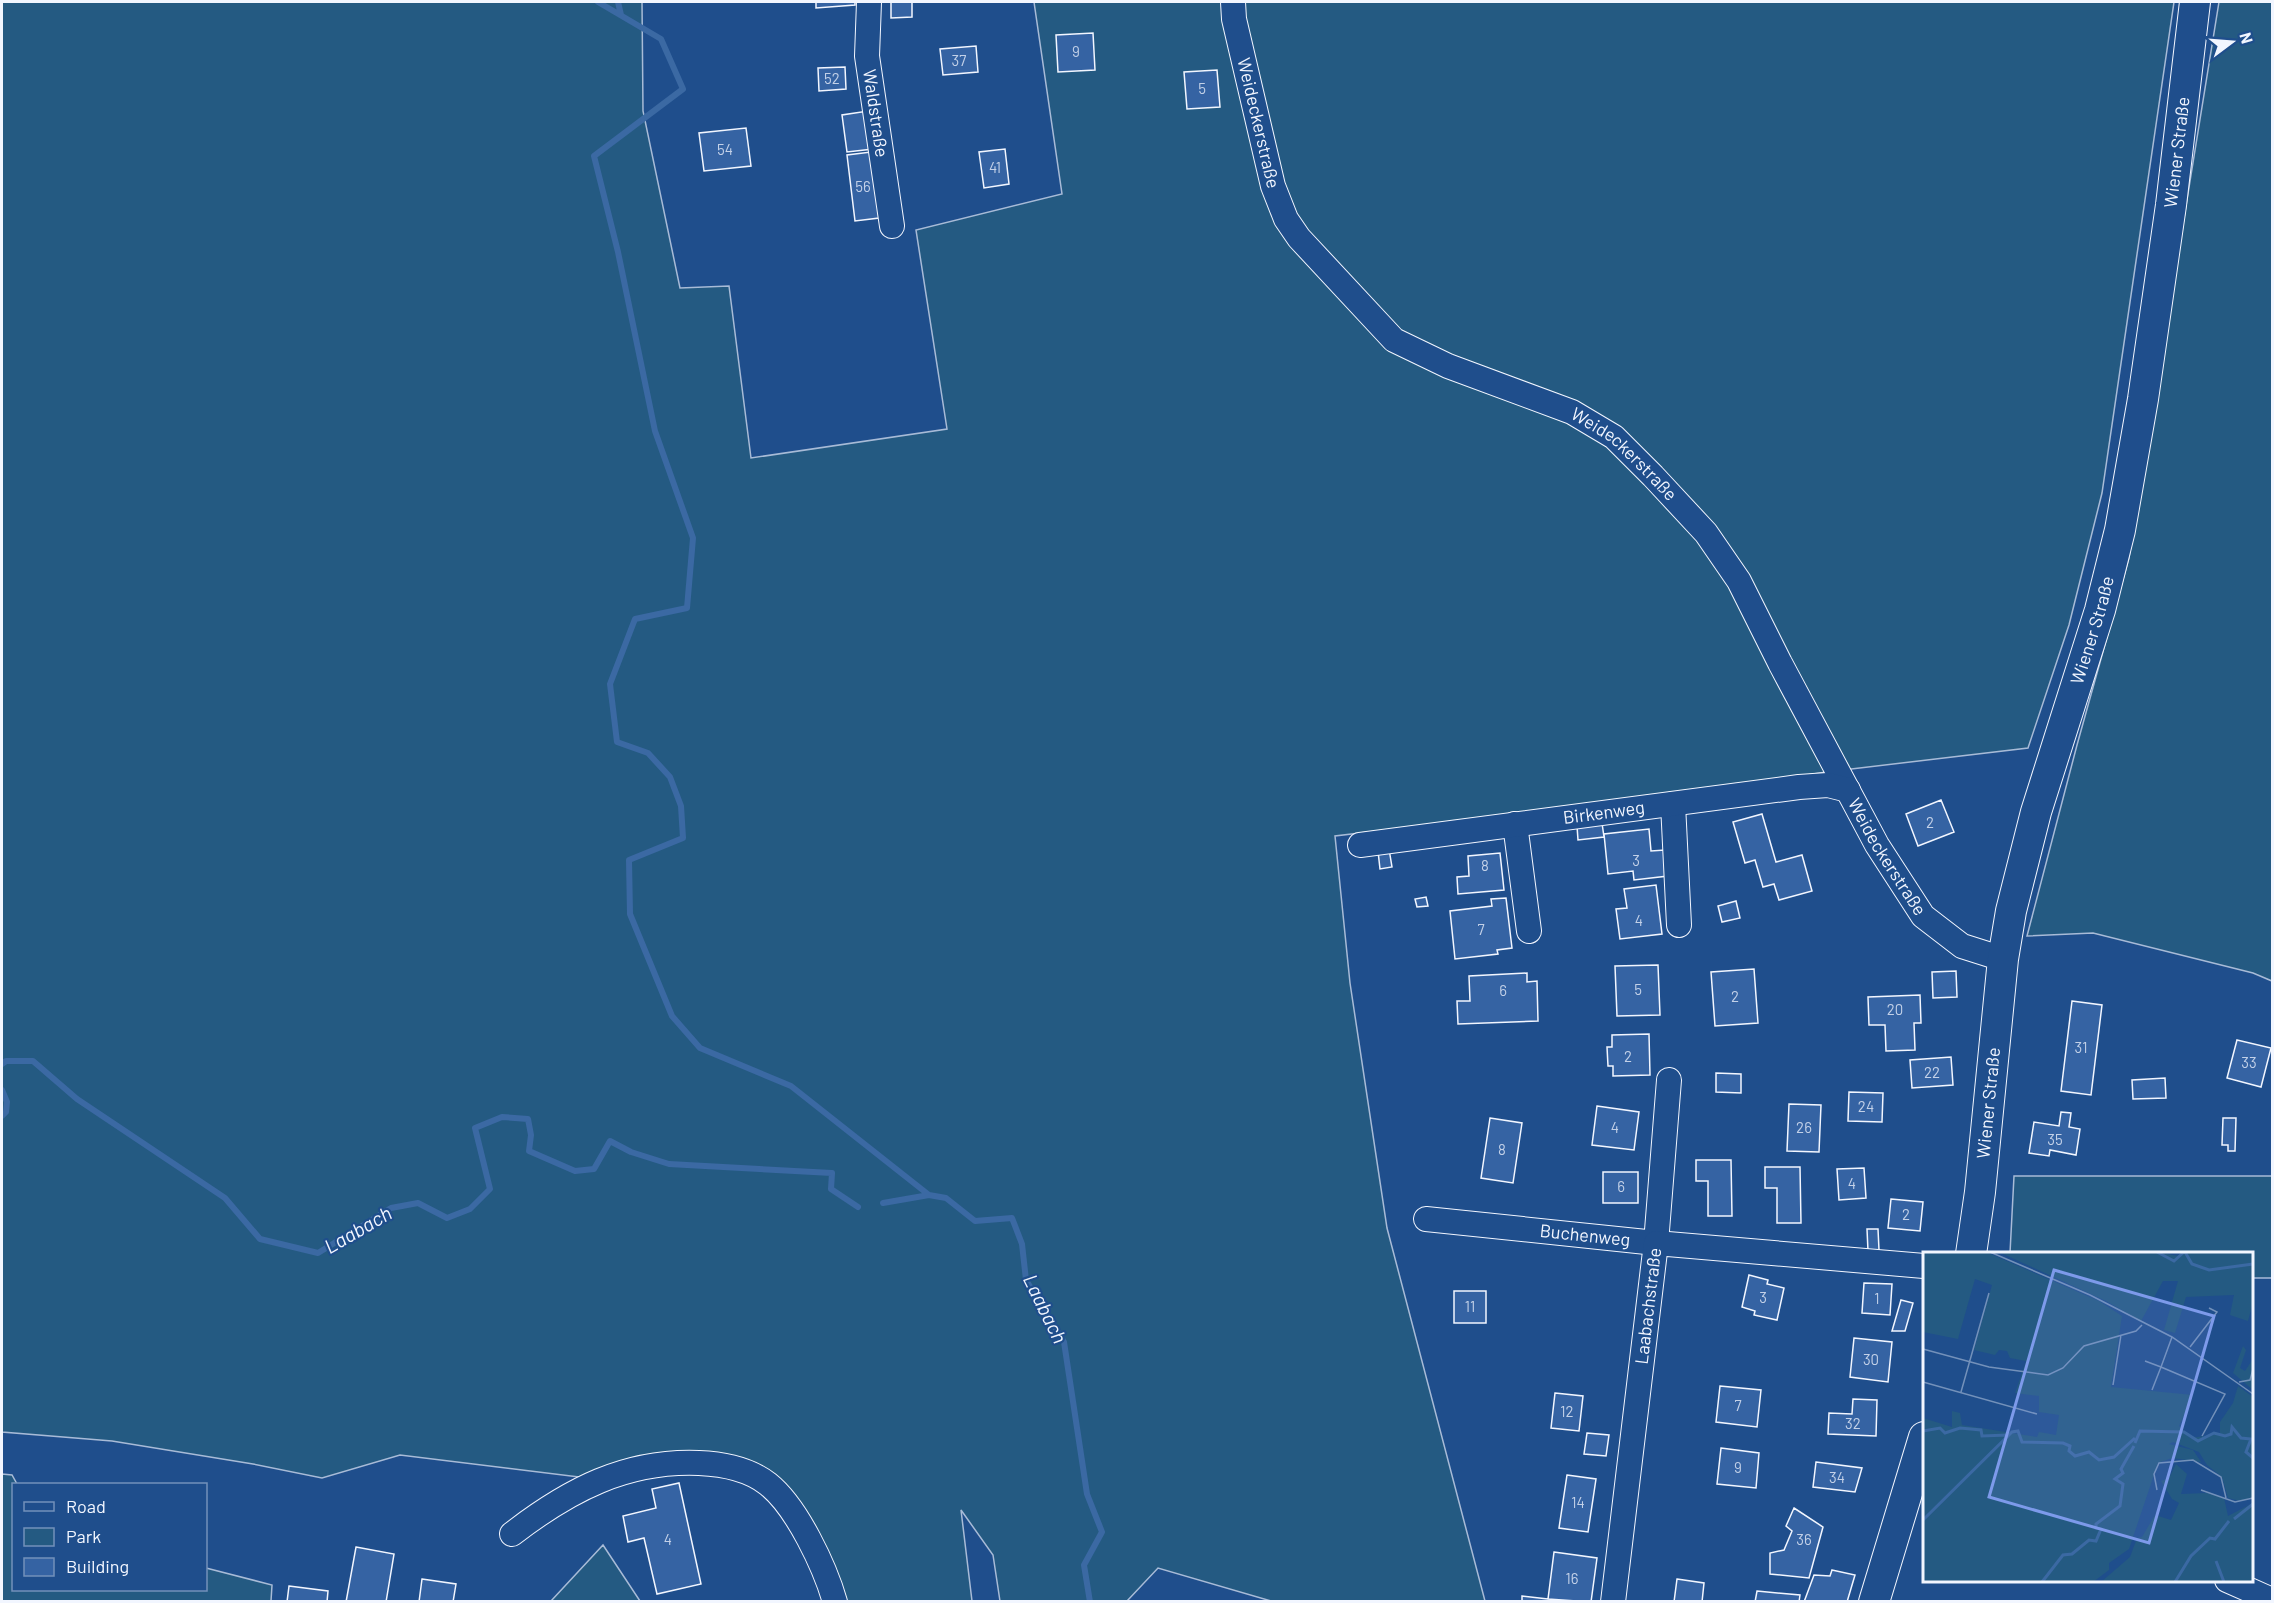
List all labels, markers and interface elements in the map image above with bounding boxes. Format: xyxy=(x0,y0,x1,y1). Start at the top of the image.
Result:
north arrow xyxy=(2202,12,2262,72)
text: N xyxy=(2236,30,2257,45)
house number: 9 xyxy=(1072,42,1080,60)
house number: 37 xyxy=(952,51,966,69)
street label: Weideckerstraße xyxy=(1233,56,1285,190)
street label: Waldstraße xyxy=(859,68,894,159)
house number: 52 xyxy=(824,69,840,87)
house number: 5 xyxy=(1198,79,1206,97)
street label: Wiener Straße xyxy=(2159,95,2194,209)
house number: 54 xyxy=(717,140,733,158)
house number: 41 xyxy=(989,158,1001,176)
house number: 56 xyxy=(855,177,871,195)
street label: Weideckerstraße xyxy=(1568,402,1682,505)
street label: Wiener Straße xyxy=(2065,574,2118,687)
street label: Weideckerstraße xyxy=(1844,794,1932,919)
street label: Birkenweg xyxy=(1562,795,1646,828)
house number: 2 xyxy=(1926,813,1934,831)
house number: 3 xyxy=(1632,851,1640,869)
house number: 8 xyxy=(1481,856,1489,874)
house number: 4 xyxy=(1635,911,1643,929)
house number: 7 xyxy=(1477,920,1485,938)
house number: 5 xyxy=(1634,980,1642,998)
house number: 6 xyxy=(1499,981,1507,999)
house number: 2 xyxy=(1731,987,1739,1005)
house number: 20 xyxy=(1887,1000,1903,1018)
house number: 31 xyxy=(2075,1038,2087,1056)
street label: Wiener Straße xyxy=(1971,1046,2004,1160)
house number: 2 xyxy=(1624,1047,1632,1065)
house number: 33 xyxy=(2241,1053,2257,1071)
house number: 22 xyxy=(1924,1063,1940,1081)
house number: 24 xyxy=(1858,1097,1874,1115)
house number: 4 xyxy=(1611,1118,1619,1136)
house number: 26 xyxy=(1796,1118,1812,1136)
house number: 35 xyxy=(2047,1130,2063,1148)
house number: 8 xyxy=(1498,1140,1506,1158)
house number: 4 xyxy=(1848,1174,1856,1192)
house number: 6 xyxy=(1617,1177,1625,1195)
water label: Laabach xyxy=(319,1200,396,1258)
house number: 2 xyxy=(1902,1205,1910,1223)
street label: Buchenweg xyxy=(1539,1219,1632,1250)
street label: Laabachstraße xyxy=(1630,1246,1665,1366)
inset map xyxy=(1923,1252,2253,1582)
water label: Laabach xyxy=(1019,1270,1073,1347)
house number: 3 xyxy=(1759,1288,1767,1306)
house number: 1 xyxy=(1874,1289,1880,1307)
house number: 11 xyxy=(1465,1297,1475,1315)
house number: 30 xyxy=(1863,1350,1879,1368)
house number: 7 xyxy=(1734,1396,1742,1414)
house number: 12 xyxy=(1560,1402,1574,1420)
house number: 32 xyxy=(1845,1414,1861,1432)
house number: 9 xyxy=(1734,1458,1742,1476)
house number: 34 xyxy=(1829,1468,1845,1486)
legend xyxy=(12,1483,207,1591)
house number: 14 xyxy=(1571,1493,1585,1511)
text: Road xyxy=(66,1495,106,1517)
text: Park xyxy=(66,1525,101,1547)
house number: 4 xyxy=(664,1530,672,1548)
house number: 36 xyxy=(1796,1530,1812,1548)
text: Building xyxy=(66,1555,129,1577)
house number: 16 xyxy=(1566,1569,1578,1587)

